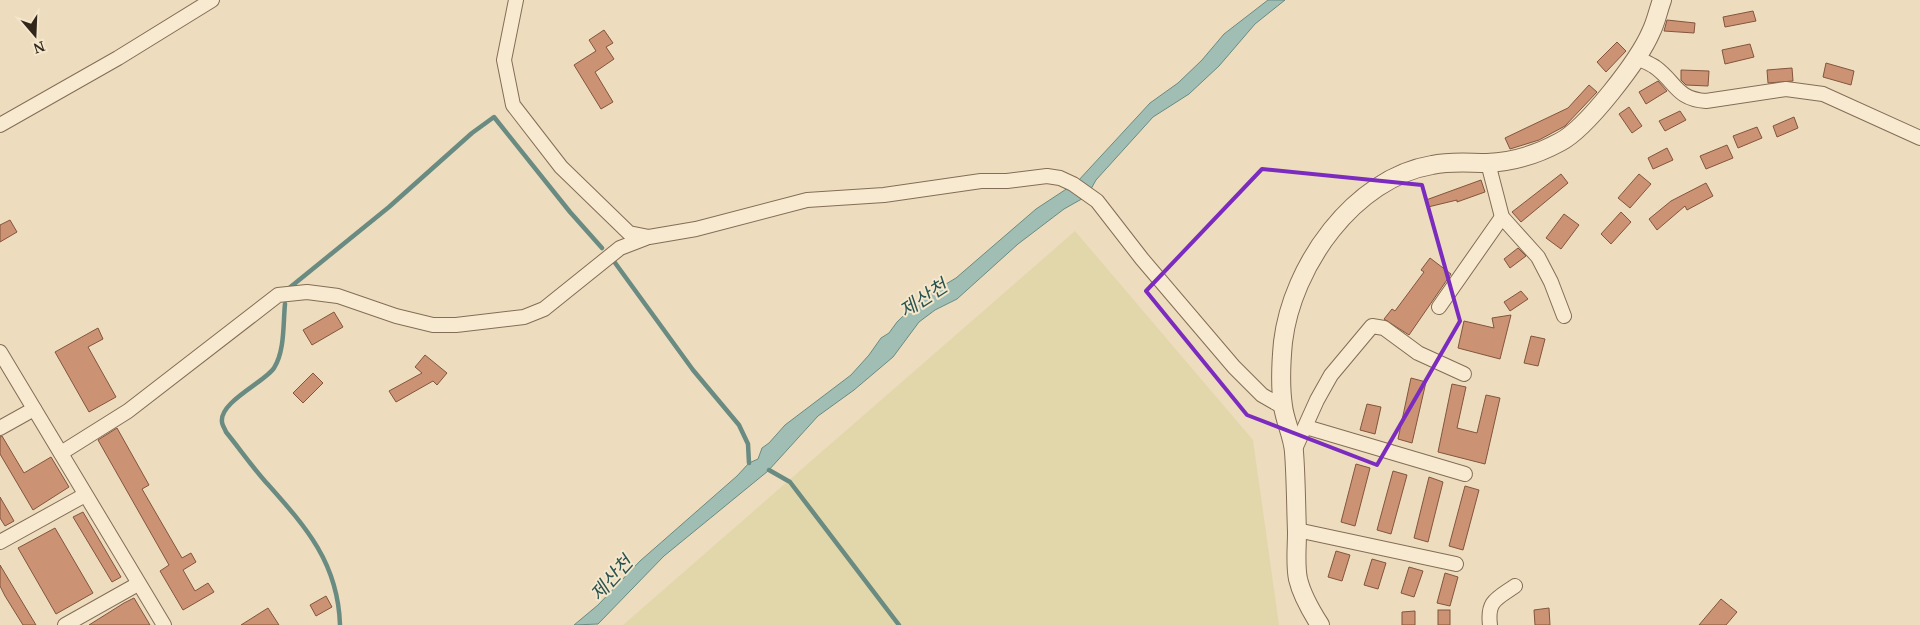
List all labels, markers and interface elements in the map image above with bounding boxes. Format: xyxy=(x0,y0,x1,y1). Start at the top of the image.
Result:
north arrow xyxy=(10,10,60,60)
text: N xyxy=(31,37,48,59)
water label: 제산천 xyxy=(894,272,953,323)
water label: 제산천 xyxy=(584,549,639,606)

